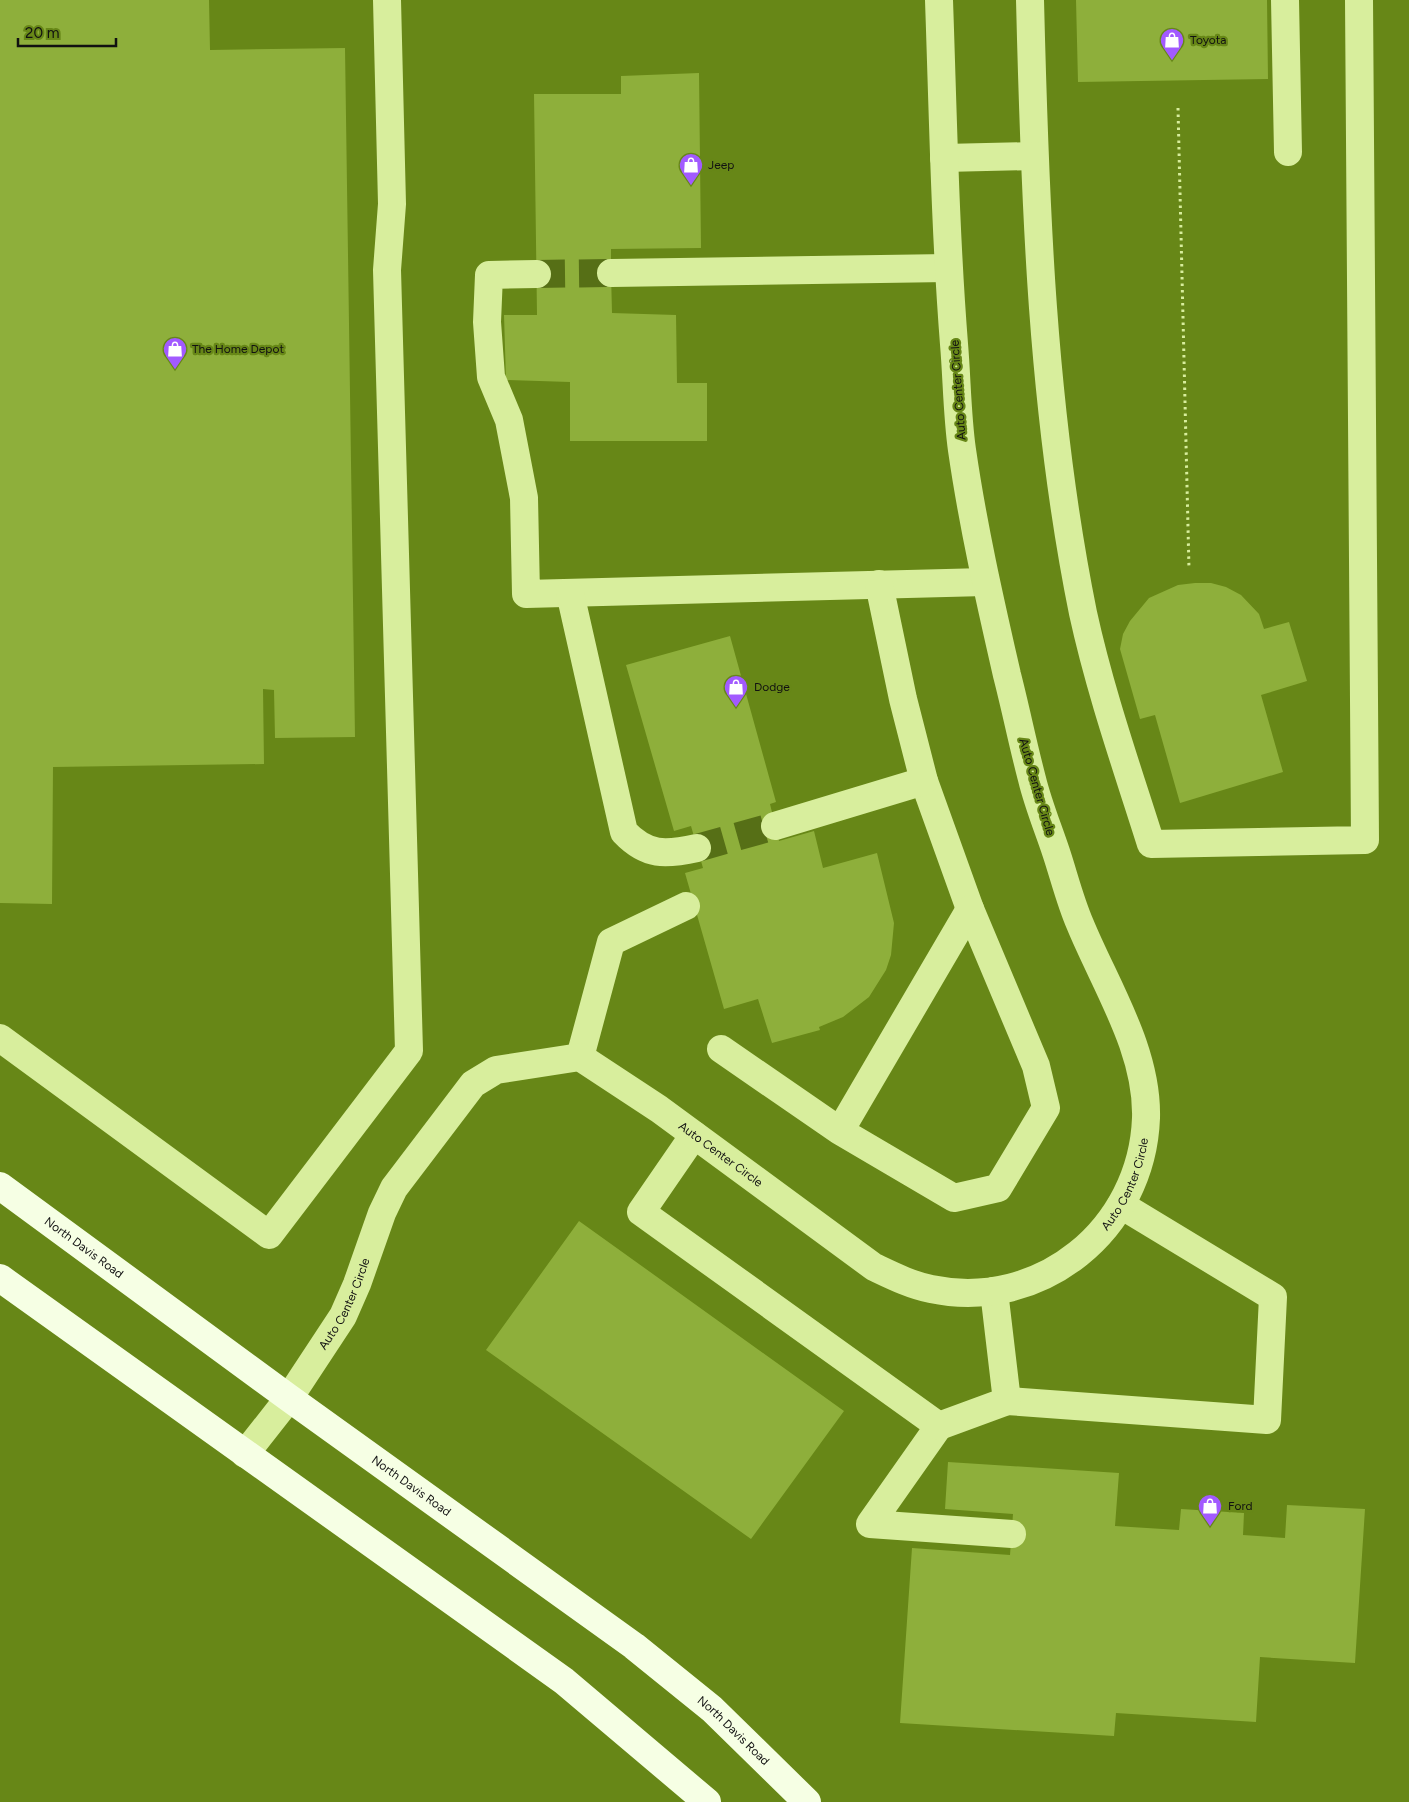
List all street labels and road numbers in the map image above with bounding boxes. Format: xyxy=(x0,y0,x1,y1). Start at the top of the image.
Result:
street label: Auto Center Circle xyxy=(947,339,968,441)
street label: Auto Center Circle xyxy=(1016,737,1058,838)
street label: Auto Center Circle xyxy=(676,1119,766,1190)
street label: Auto Center Circle xyxy=(1098,1136,1151,1233)
street label: North Davis Road xyxy=(42,1214,126,1281)
street label: Auto Center Circle xyxy=(316,1256,373,1352)
street label: North Davis Road xyxy=(369,1453,454,1519)
street label: North Davis Road xyxy=(695,1693,772,1768)

